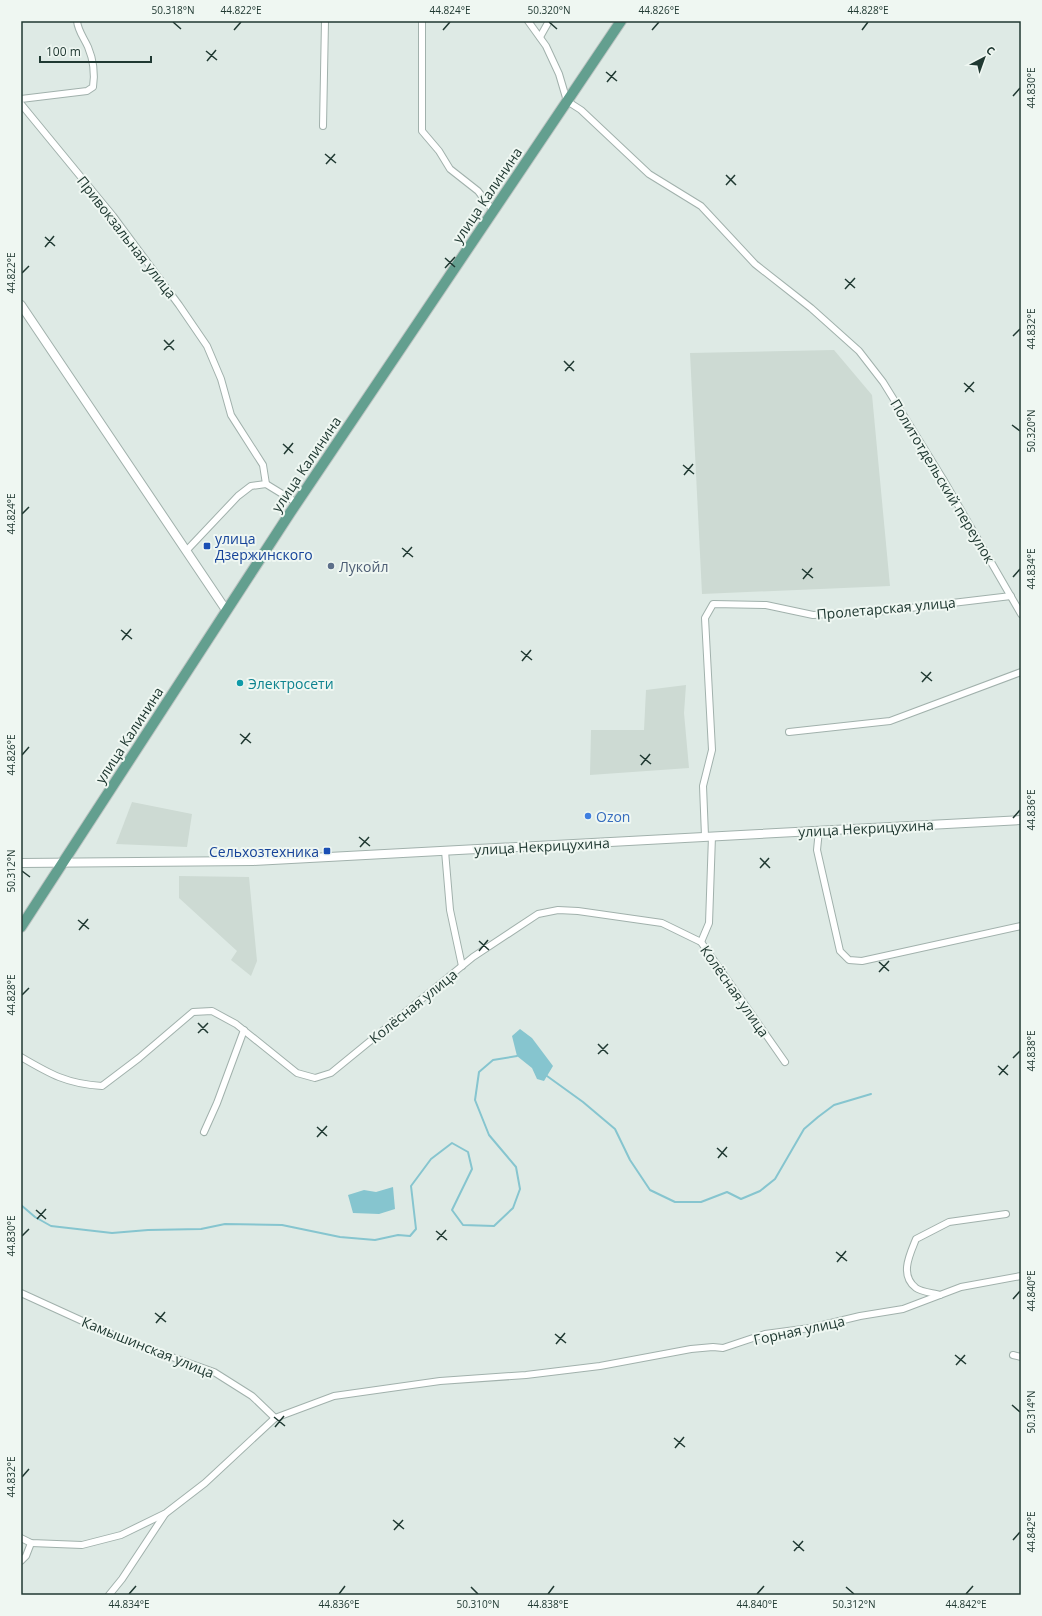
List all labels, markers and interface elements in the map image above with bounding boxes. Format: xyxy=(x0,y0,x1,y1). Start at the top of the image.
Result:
text: 50.318°N xyxy=(151,3,195,17)
text: 44.822°E xyxy=(220,3,262,17)
text: 44.824°E xyxy=(429,3,471,17)
text: 50.320°N xyxy=(527,3,571,17)
text: 44.826°E xyxy=(638,3,680,17)
text: 44.828°E xyxy=(847,3,889,17)
scale bar xyxy=(40,38,151,64)
north arrow xyxy=(964,38,1004,78)
text: С xyxy=(983,42,998,58)
text: 100 m xyxy=(46,43,81,60)
text: 44.830°E xyxy=(1024,67,1038,109)
street label: улица Калинина xyxy=(448,143,526,247)
street label: Привокзальная улица xyxy=(73,172,181,302)
text: 44.822°E xyxy=(4,252,18,294)
text: 44.832°E xyxy=(1024,308,1038,350)
street label: Политотдельский переулок xyxy=(886,395,1000,567)
text: 50.320°N xyxy=(1024,409,1038,453)
street label: улица Калинина xyxy=(267,412,345,516)
text: 44.824°E xyxy=(4,493,18,535)
place label: улица Дзержинского xyxy=(215,529,313,564)
marker: улица Дзержинского xyxy=(202,541,212,551)
text: 44.834°E xyxy=(1024,548,1038,590)
place label: Лукойл xyxy=(339,557,388,576)
marker: Лукойл xyxy=(326,561,336,571)
street label: Пролетарская улица xyxy=(816,592,956,624)
place label: Электросети xyxy=(248,674,334,693)
marker: Электросети xyxy=(235,678,245,688)
street label: улица Калинина xyxy=(91,683,167,787)
text: 44.826°E xyxy=(4,734,18,776)
text: 44.836°E xyxy=(1024,789,1038,831)
place label: Ozon xyxy=(596,807,630,826)
marker: Ozon xyxy=(583,811,593,821)
street label: улица Некрицухина xyxy=(798,815,934,841)
street label: улица Некрицухина xyxy=(474,833,610,859)
place label: Сельхозтехника xyxy=(209,842,319,861)
marker: Сельхозтехника xyxy=(322,846,332,856)
text: 50.312°N xyxy=(4,849,18,893)
street label: Колёсная улица xyxy=(696,941,774,1041)
street label: Колёсная улица xyxy=(365,965,461,1047)
text: 44.828°E xyxy=(4,974,18,1016)
text: 44.838°E xyxy=(1024,1030,1038,1072)
text: 44.830°E xyxy=(4,1215,18,1257)
text: 44.840°E xyxy=(1024,1270,1038,1312)
street label: Горная улица xyxy=(752,1311,846,1349)
street label: Камышинская улица xyxy=(79,1312,217,1382)
text: 50.314°N xyxy=(1024,1390,1038,1434)
text: 44.832°E xyxy=(4,1456,18,1498)
text: 44.842°E xyxy=(1024,1511,1038,1553)
text: 44.834°E xyxy=(108,1597,150,1611)
text: 44.836°E xyxy=(318,1597,360,1611)
text: 50.310°N xyxy=(456,1597,500,1611)
text: 44.838°E xyxy=(527,1597,569,1611)
text: 44.840°E xyxy=(736,1597,778,1611)
text: 50.312°N xyxy=(832,1597,876,1611)
text: 44.842°E xyxy=(945,1597,987,1611)

